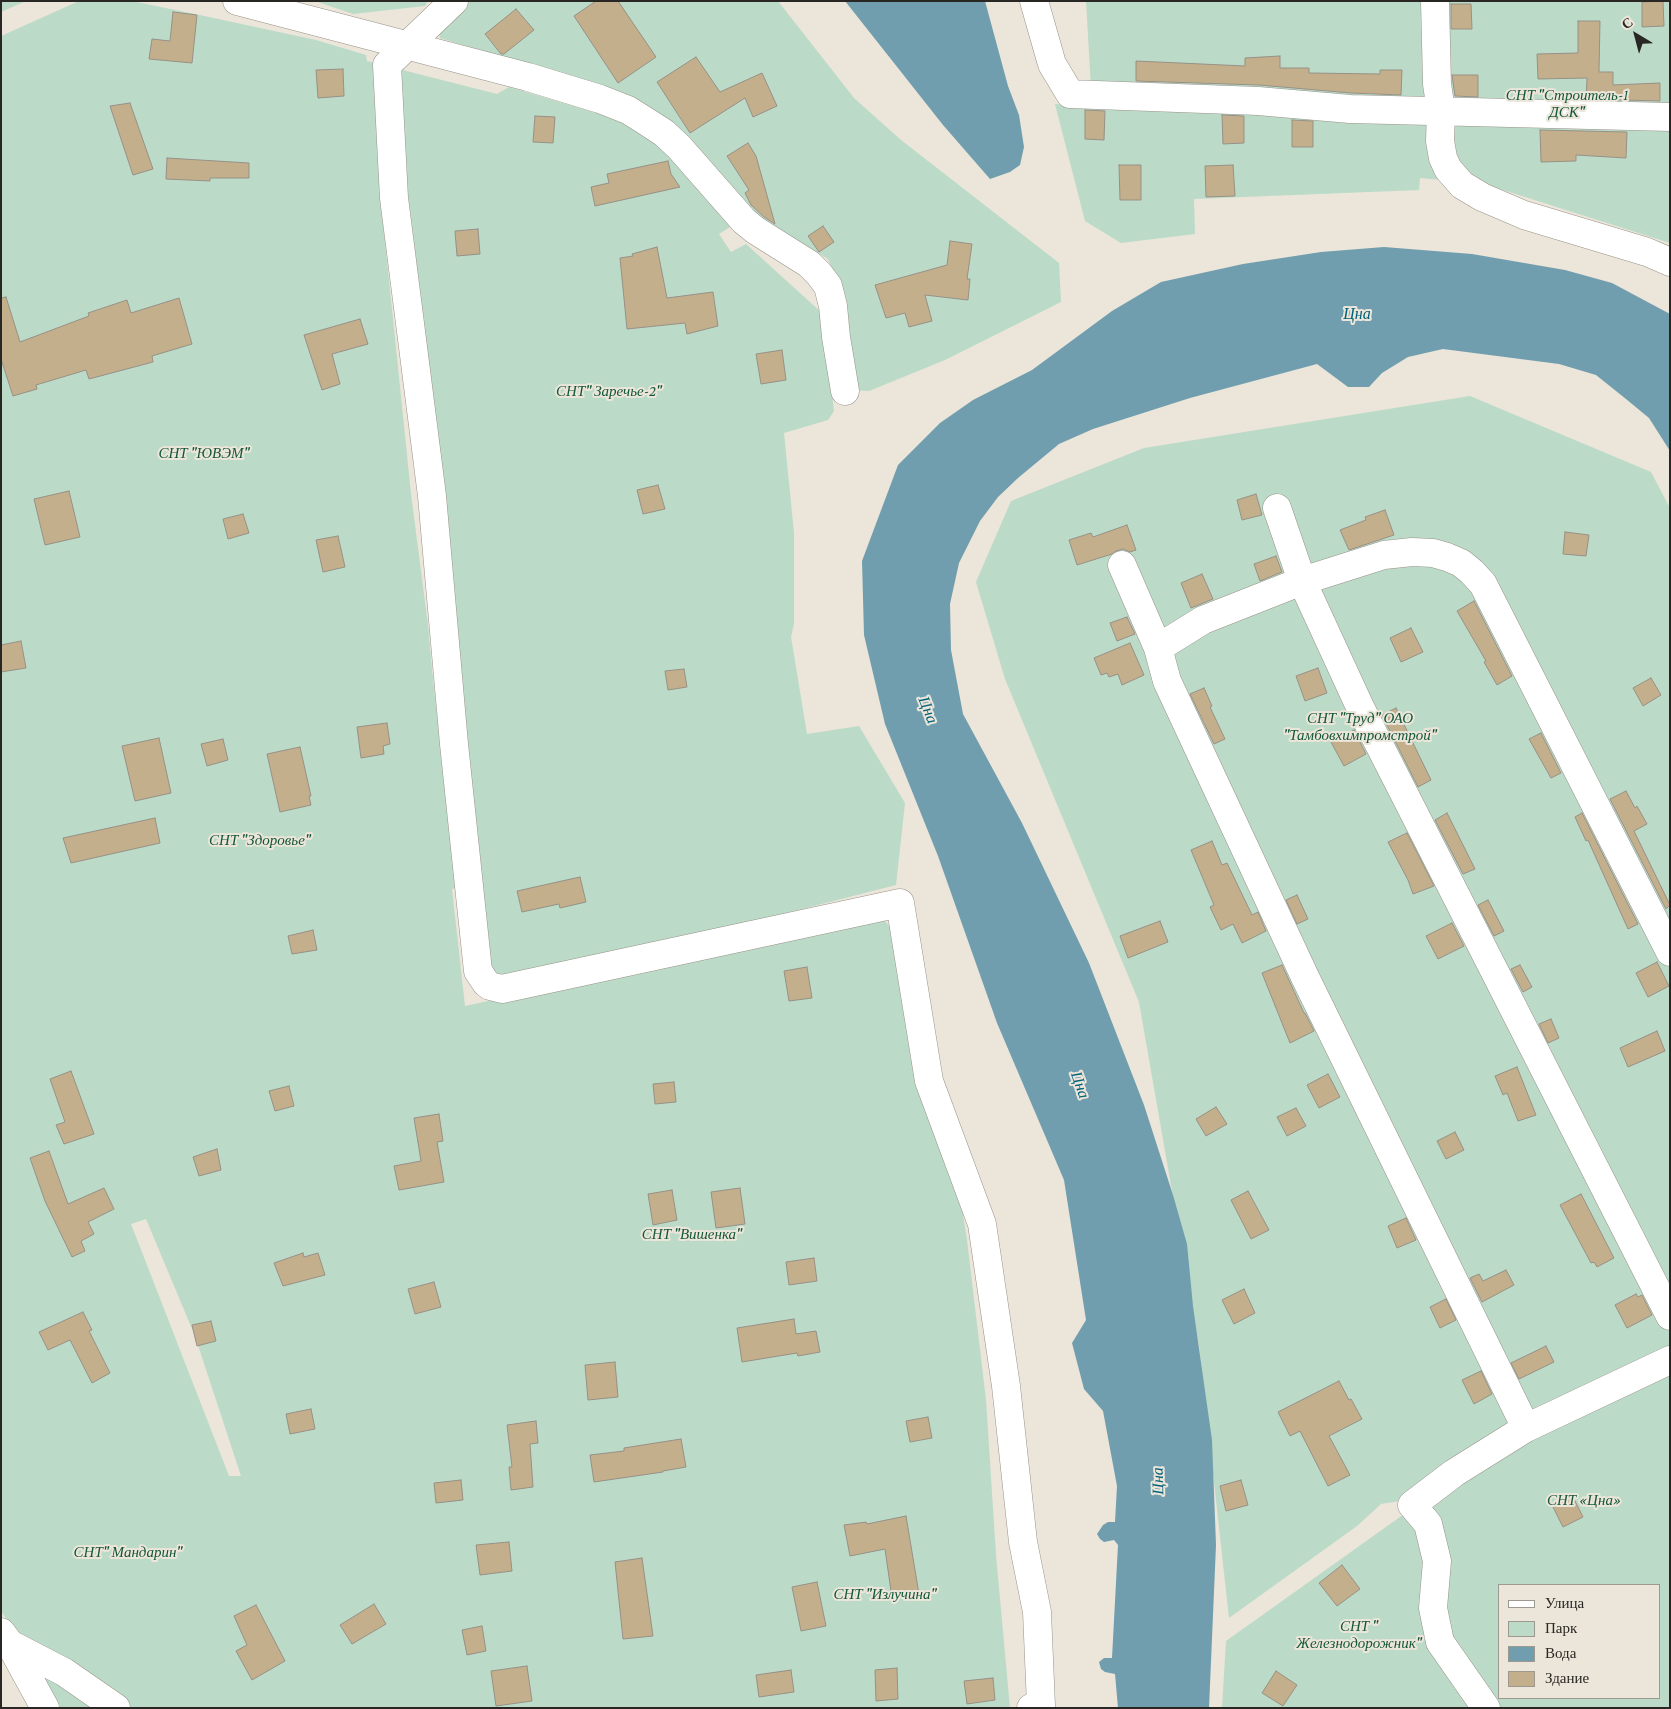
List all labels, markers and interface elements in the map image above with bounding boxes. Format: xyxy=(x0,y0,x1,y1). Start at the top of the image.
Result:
north arrow xyxy=(1611,10,1661,60)
text: С xyxy=(1618,14,1636,32)
park label: СНТ "Строитель-1 ДСК" xyxy=(1506,86,1628,121)
water label: Цна xyxy=(1343,304,1371,324)
park label: СНТ" Заречье-2" xyxy=(556,382,662,400)
park label: СНТ "ЮВЭМ" xyxy=(158,444,250,462)
water label: Цна xyxy=(914,694,942,726)
park label: СНТ "Труд" ОАО "Тамбовхимпромстрой" xyxy=(1283,709,1437,744)
park label: СНТ "Здоровье" xyxy=(209,831,311,849)
water label: Цна xyxy=(1066,1069,1094,1101)
park label: СНТ "Вишенка" xyxy=(642,1225,742,1243)
water label: Цна xyxy=(1148,1467,1168,1495)
park label: СНТ «Цна» xyxy=(1547,1491,1621,1509)
park label: СНТ" Мандарин" xyxy=(74,1543,182,1561)
legend xyxy=(1498,1584,1661,1699)
park label: СНТ "Излучина" xyxy=(833,1585,937,1603)
text: Улица xyxy=(1545,1595,1584,1611)
park label: СНТ " Железнодорожник" xyxy=(1296,1617,1422,1652)
text: Парк xyxy=(1545,1620,1577,1636)
text: Вода xyxy=(1545,1645,1576,1661)
text: Здание xyxy=(1545,1670,1589,1686)

